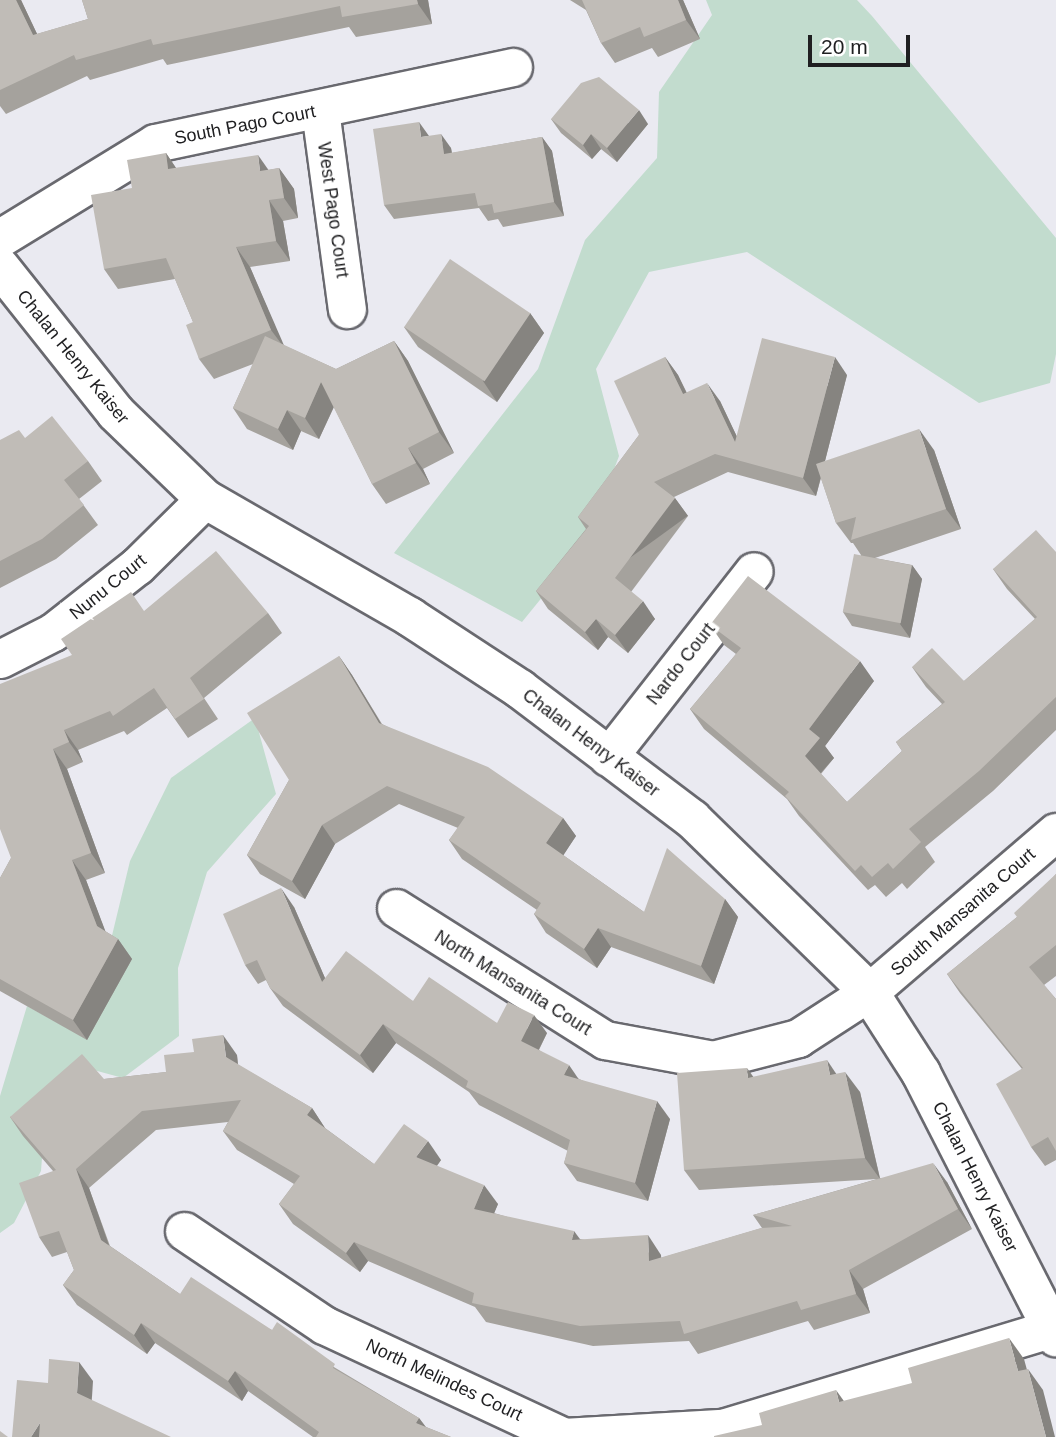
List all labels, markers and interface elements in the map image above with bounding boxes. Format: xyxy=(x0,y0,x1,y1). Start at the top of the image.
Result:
scale bar xyxy=(811,21,912,65)
text: 20 m xyxy=(821,35,868,58)
street label: South Pago Court xyxy=(173,101,317,149)
street label: West Pago Court xyxy=(313,141,353,279)
street label: Chalan Henry Kaiser xyxy=(12,286,134,428)
street label: Nunu Court xyxy=(65,550,151,624)
street label: Nardo Court xyxy=(642,619,720,709)
street label: Chalan Henry Kaiser xyxy=(518,684,664,802)
street label: South Mansanita Court xyxy=(886,843,1040,981)
street label: North Mansanita Court xyxy=(430,926,596,1040)
street label: Chalan Henry Kaiser xyxy=(928,1098,1022,1256)
street label: North Melindes Court xyxy=(362,1334,526,1426)

